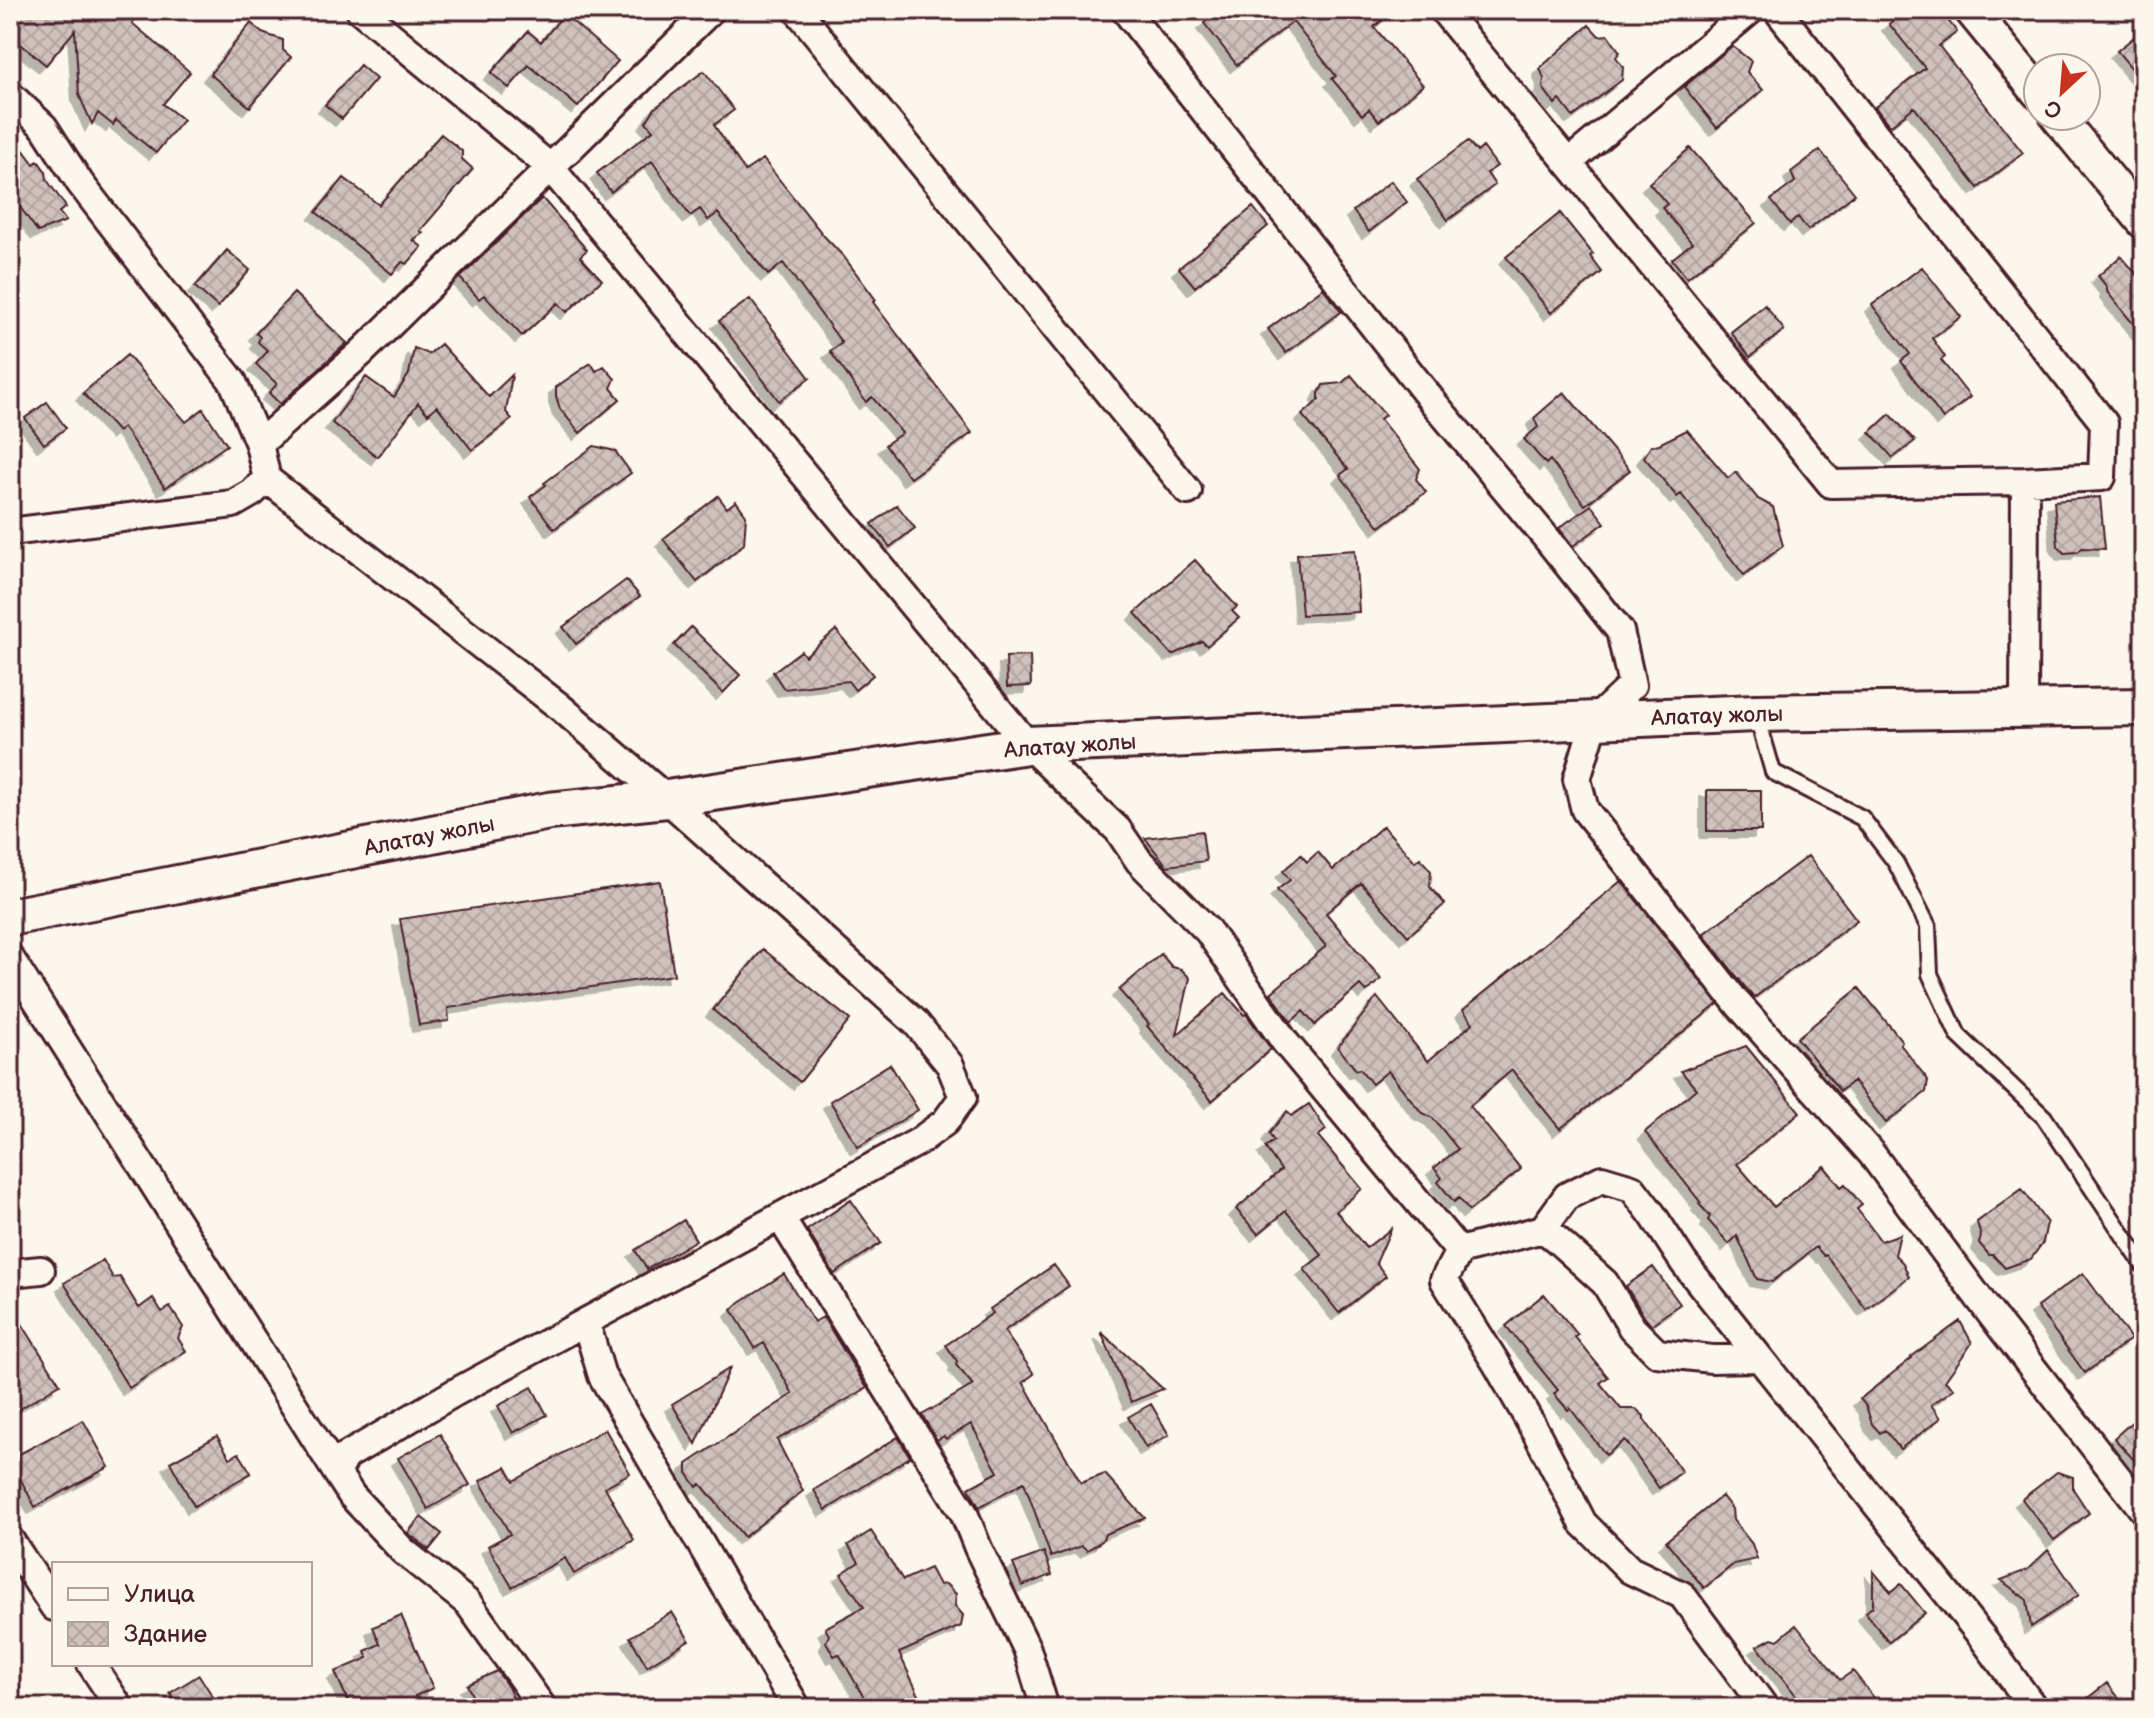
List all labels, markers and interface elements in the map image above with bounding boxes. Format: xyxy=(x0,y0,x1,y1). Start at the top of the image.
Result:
north arrow xyxy=(2022,52,2102,132)
text: С xyxy=(2041,93,2067,124)
street label: Алатау жолы xyxy=(1650,701,1784,732)
street label: Алатау жолы xyxy=(1002,728,1137,765)
street label: Алатау жолы xyxy=(361,811,497,863)
legend xyxy=(52,1562,312,1666)
text: Улица xyxy=(124,1580,195,1609)
text: Здание xyxy=(124,1620,207,1649)

